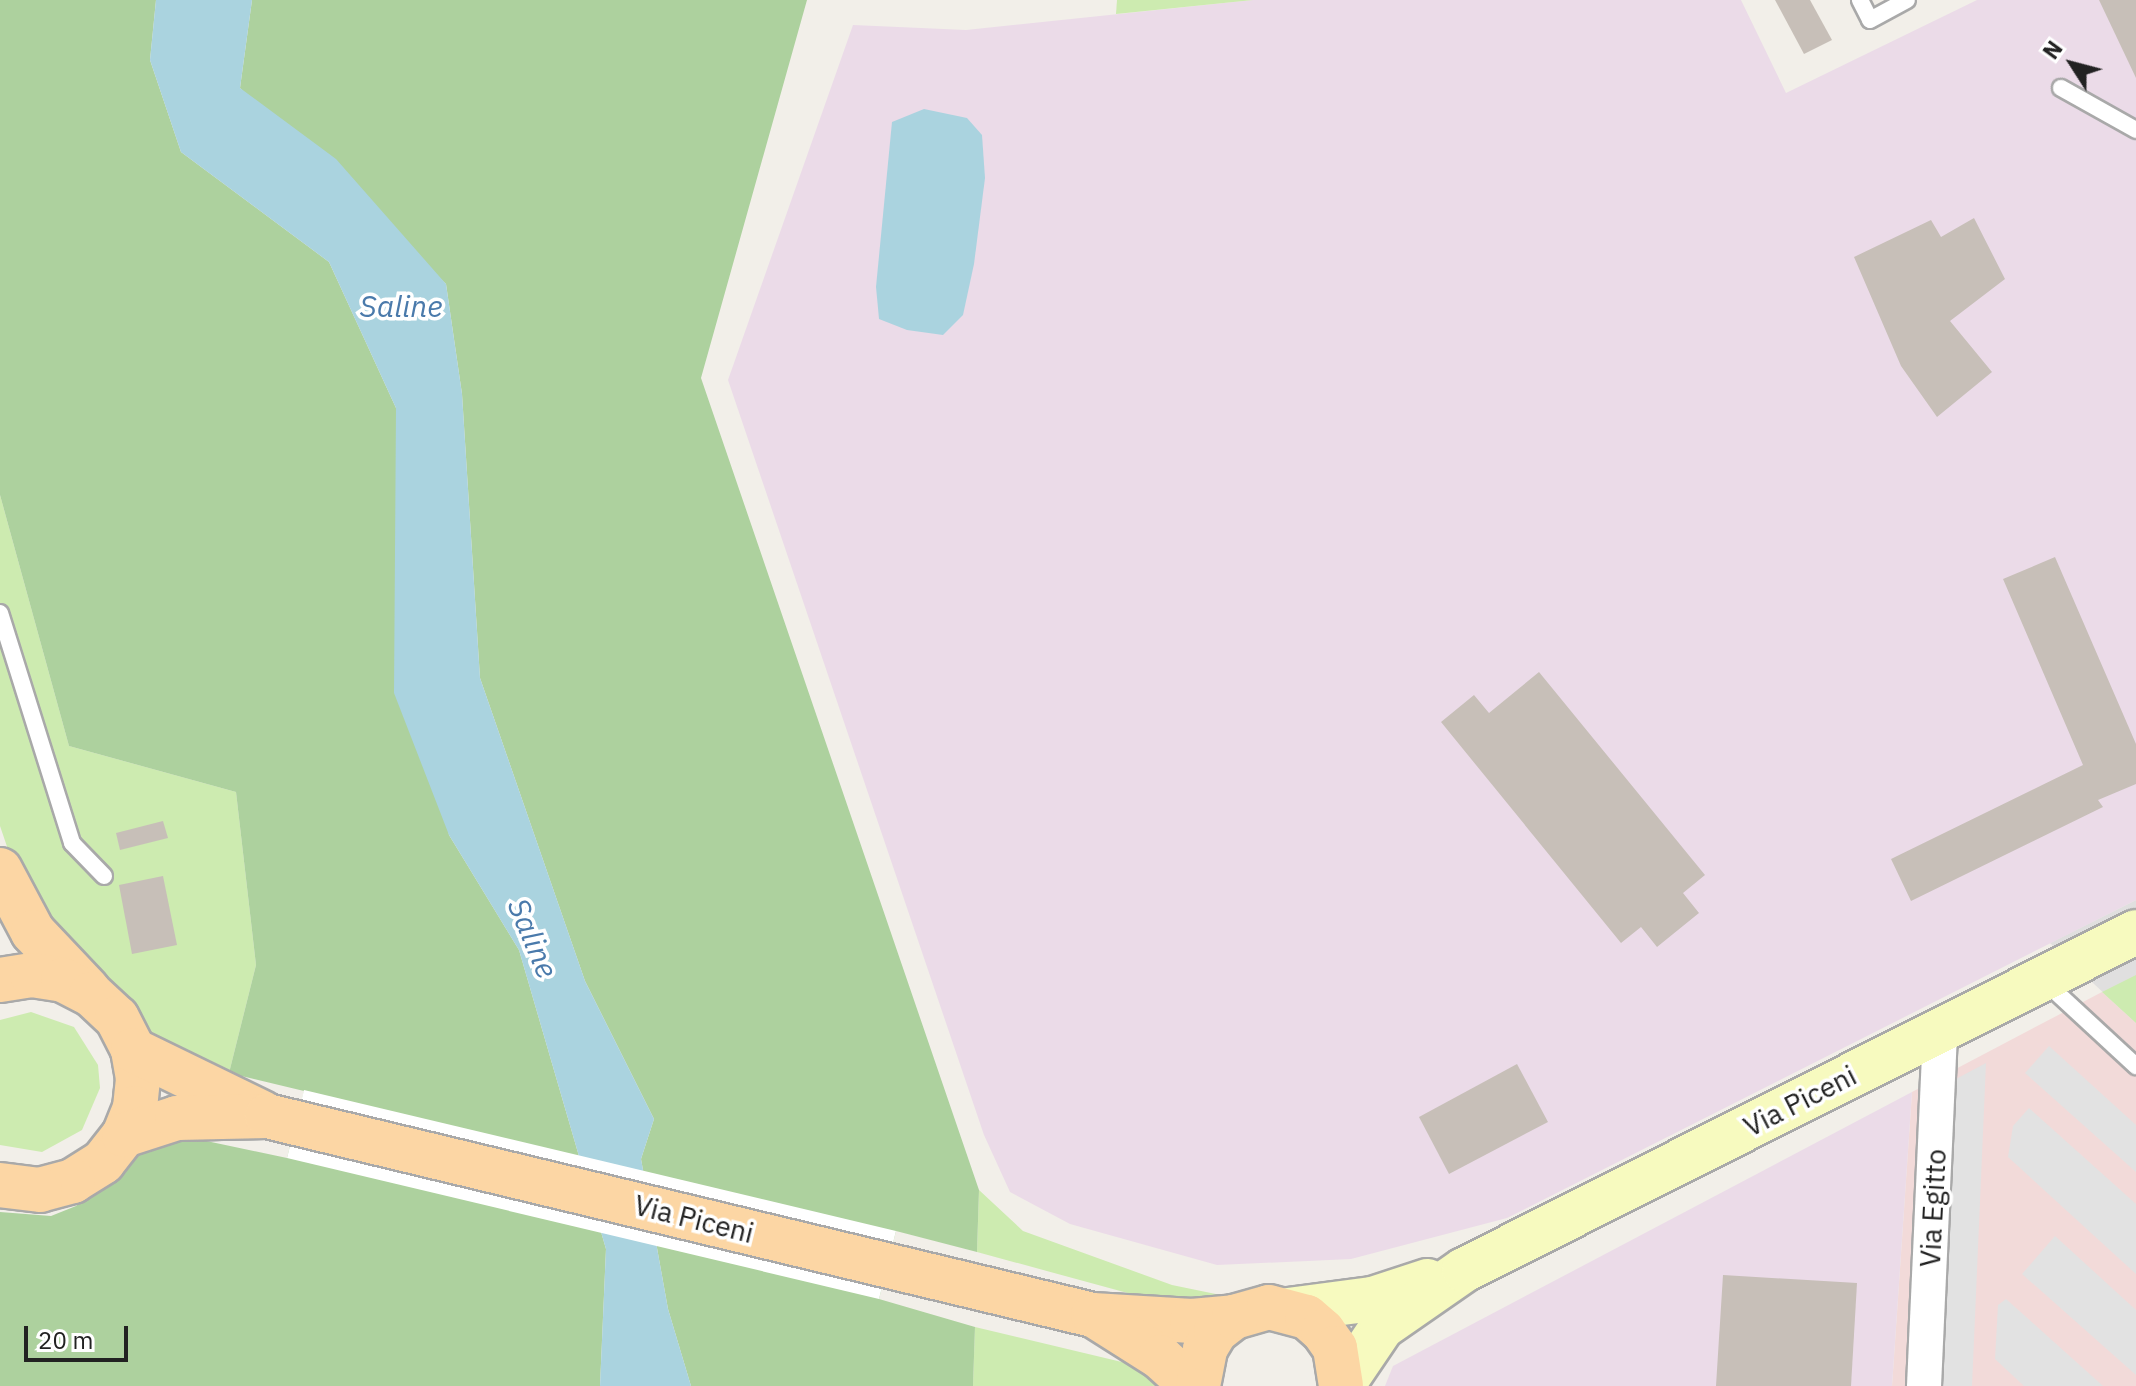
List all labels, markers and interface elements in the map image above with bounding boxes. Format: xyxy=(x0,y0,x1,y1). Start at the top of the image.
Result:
north arrow xyxy=(2032,24,2112,104)
text: N xyxy=(2036,35,2069,65)
water label: Saline xyxy=(360,288,442,324)
water label: Saline xyxy=(500,893,566,983)
street label: Via Piceni xyxy=(1738,1058,1862,1144)
street label: Via Egitto xyxy=(1913,1148,1953,1268)
street label: Via Piceni xyxy=(631,1188,757,1250)
scale bar xyxy=(28,1310,132,1360)
text: 20 m xyxy=(38,1324,93,1356)

